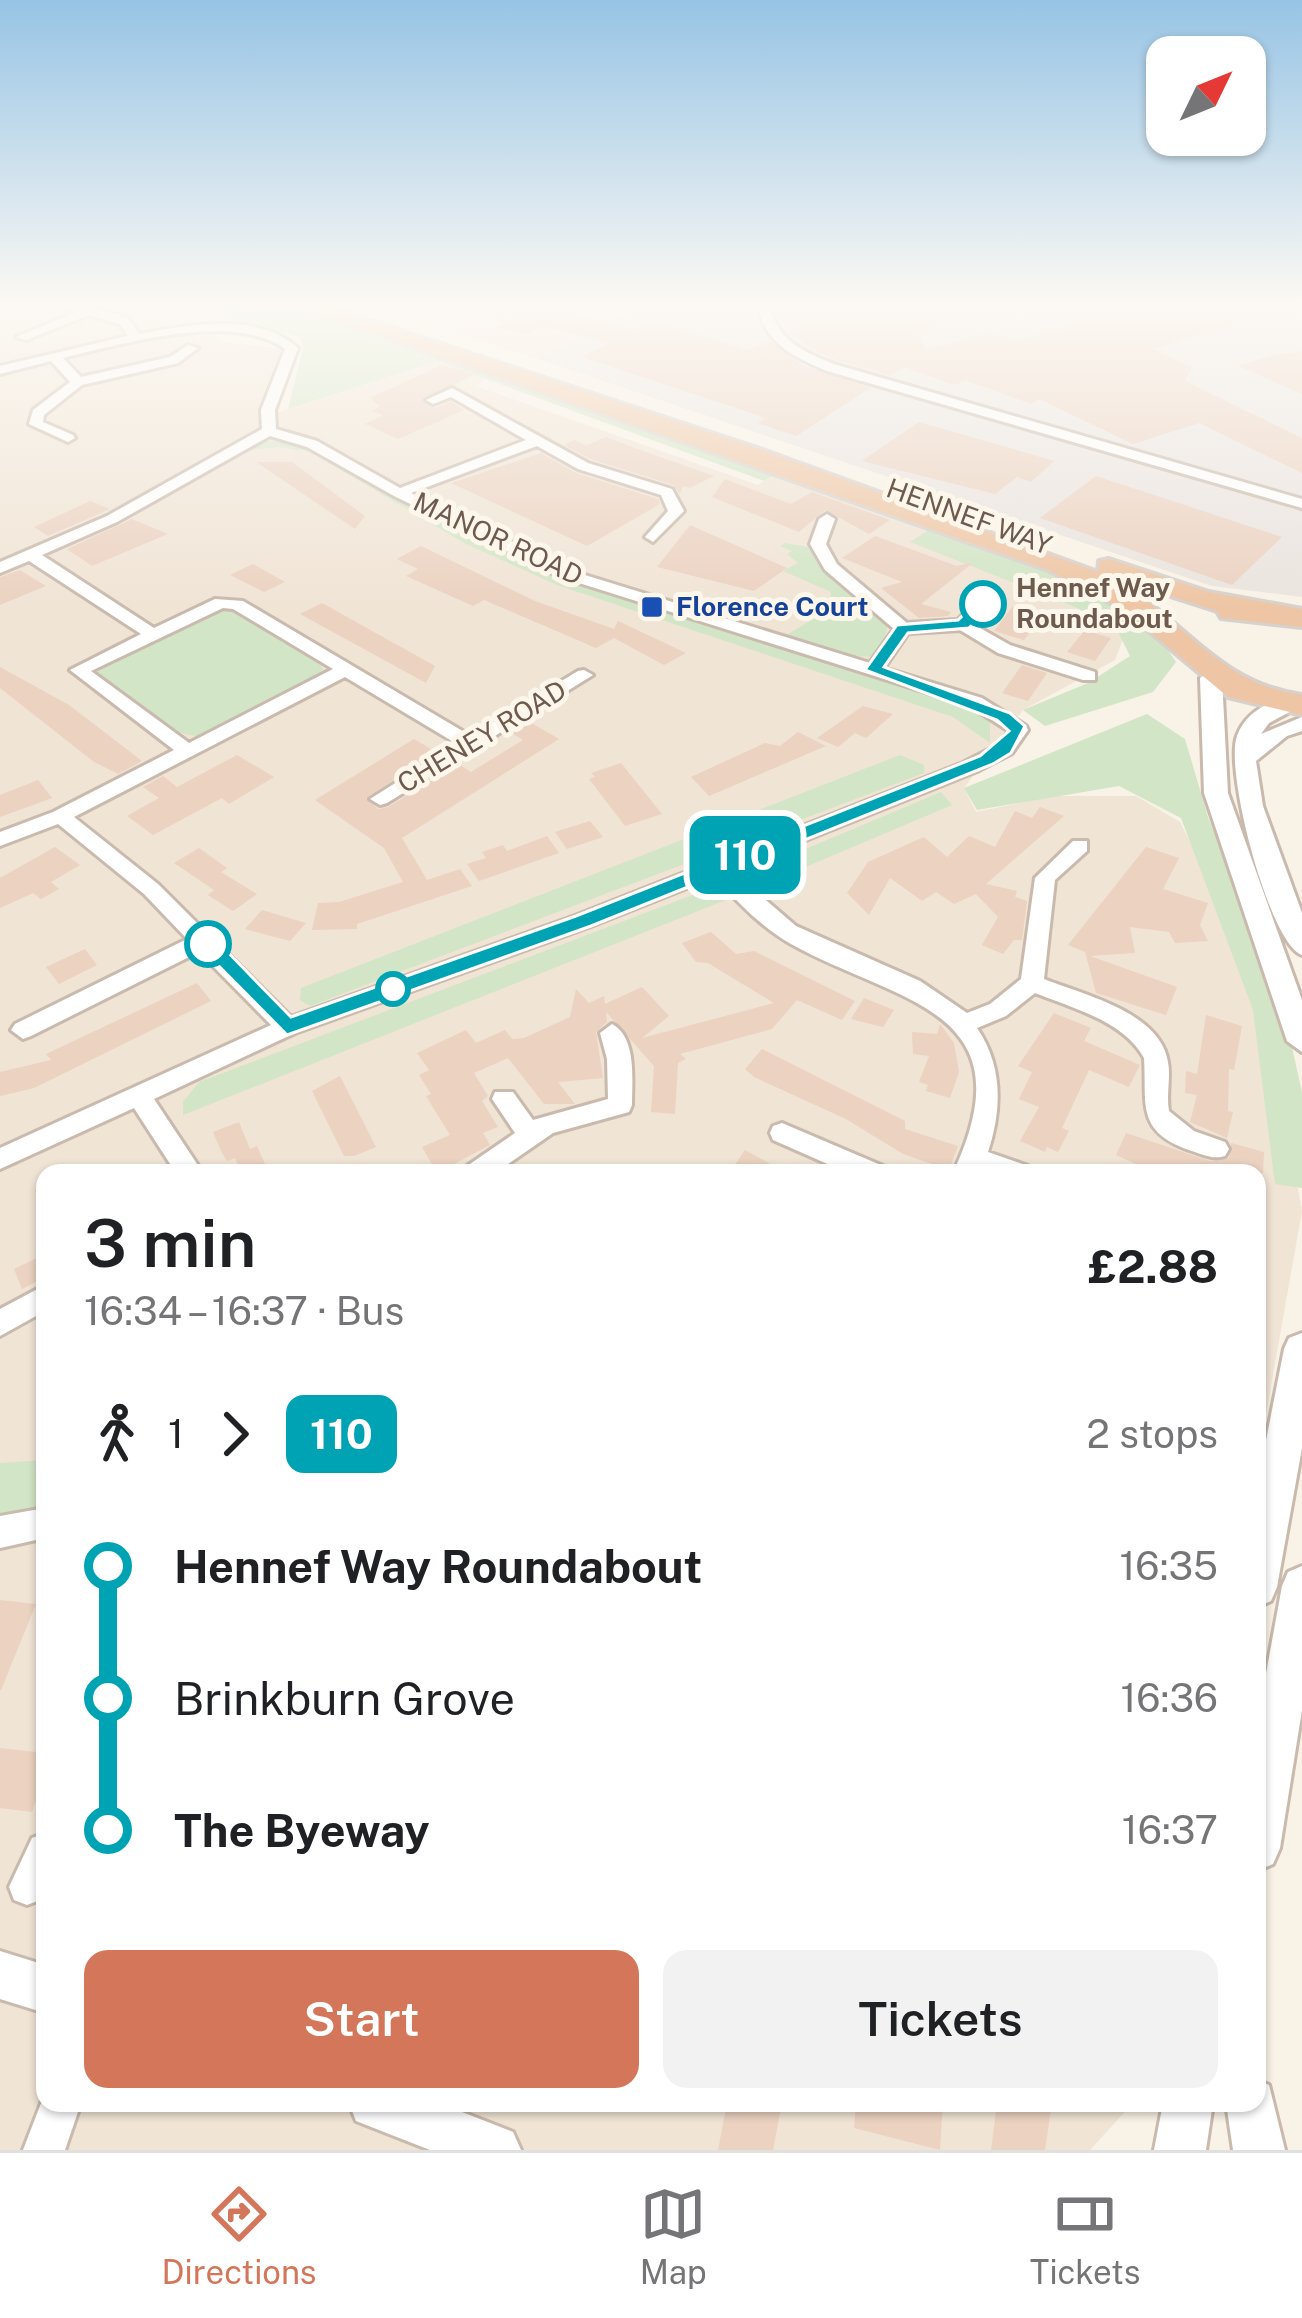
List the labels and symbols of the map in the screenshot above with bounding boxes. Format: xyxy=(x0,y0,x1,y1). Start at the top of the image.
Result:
north arrow xyxy=(1146,36,1266,156)
street label: HENNEF WAY xyxy=(882,471,1057,561)
street label: MANOR ROAD xyxy=(409,485,588,591)
place label: Hennef Way Roundabout xyxy=(1016,571,1173,634)
marker: Hennef Way Roundabout xyxy=(961,582,1005,626)
place label: Florence Court xyxy=(676,590,868,622)
marker: Florence Court xyxy=(639,594,665,620)
street label: CHENEY ROAD xyxy=(391,673,572,799)
line badge: 110 xyxy=(676,816,814,894)
unlabelled marker xyxy=(186,922,230,966)
unlabelled marker xyxy=(377,973,409,1005)

